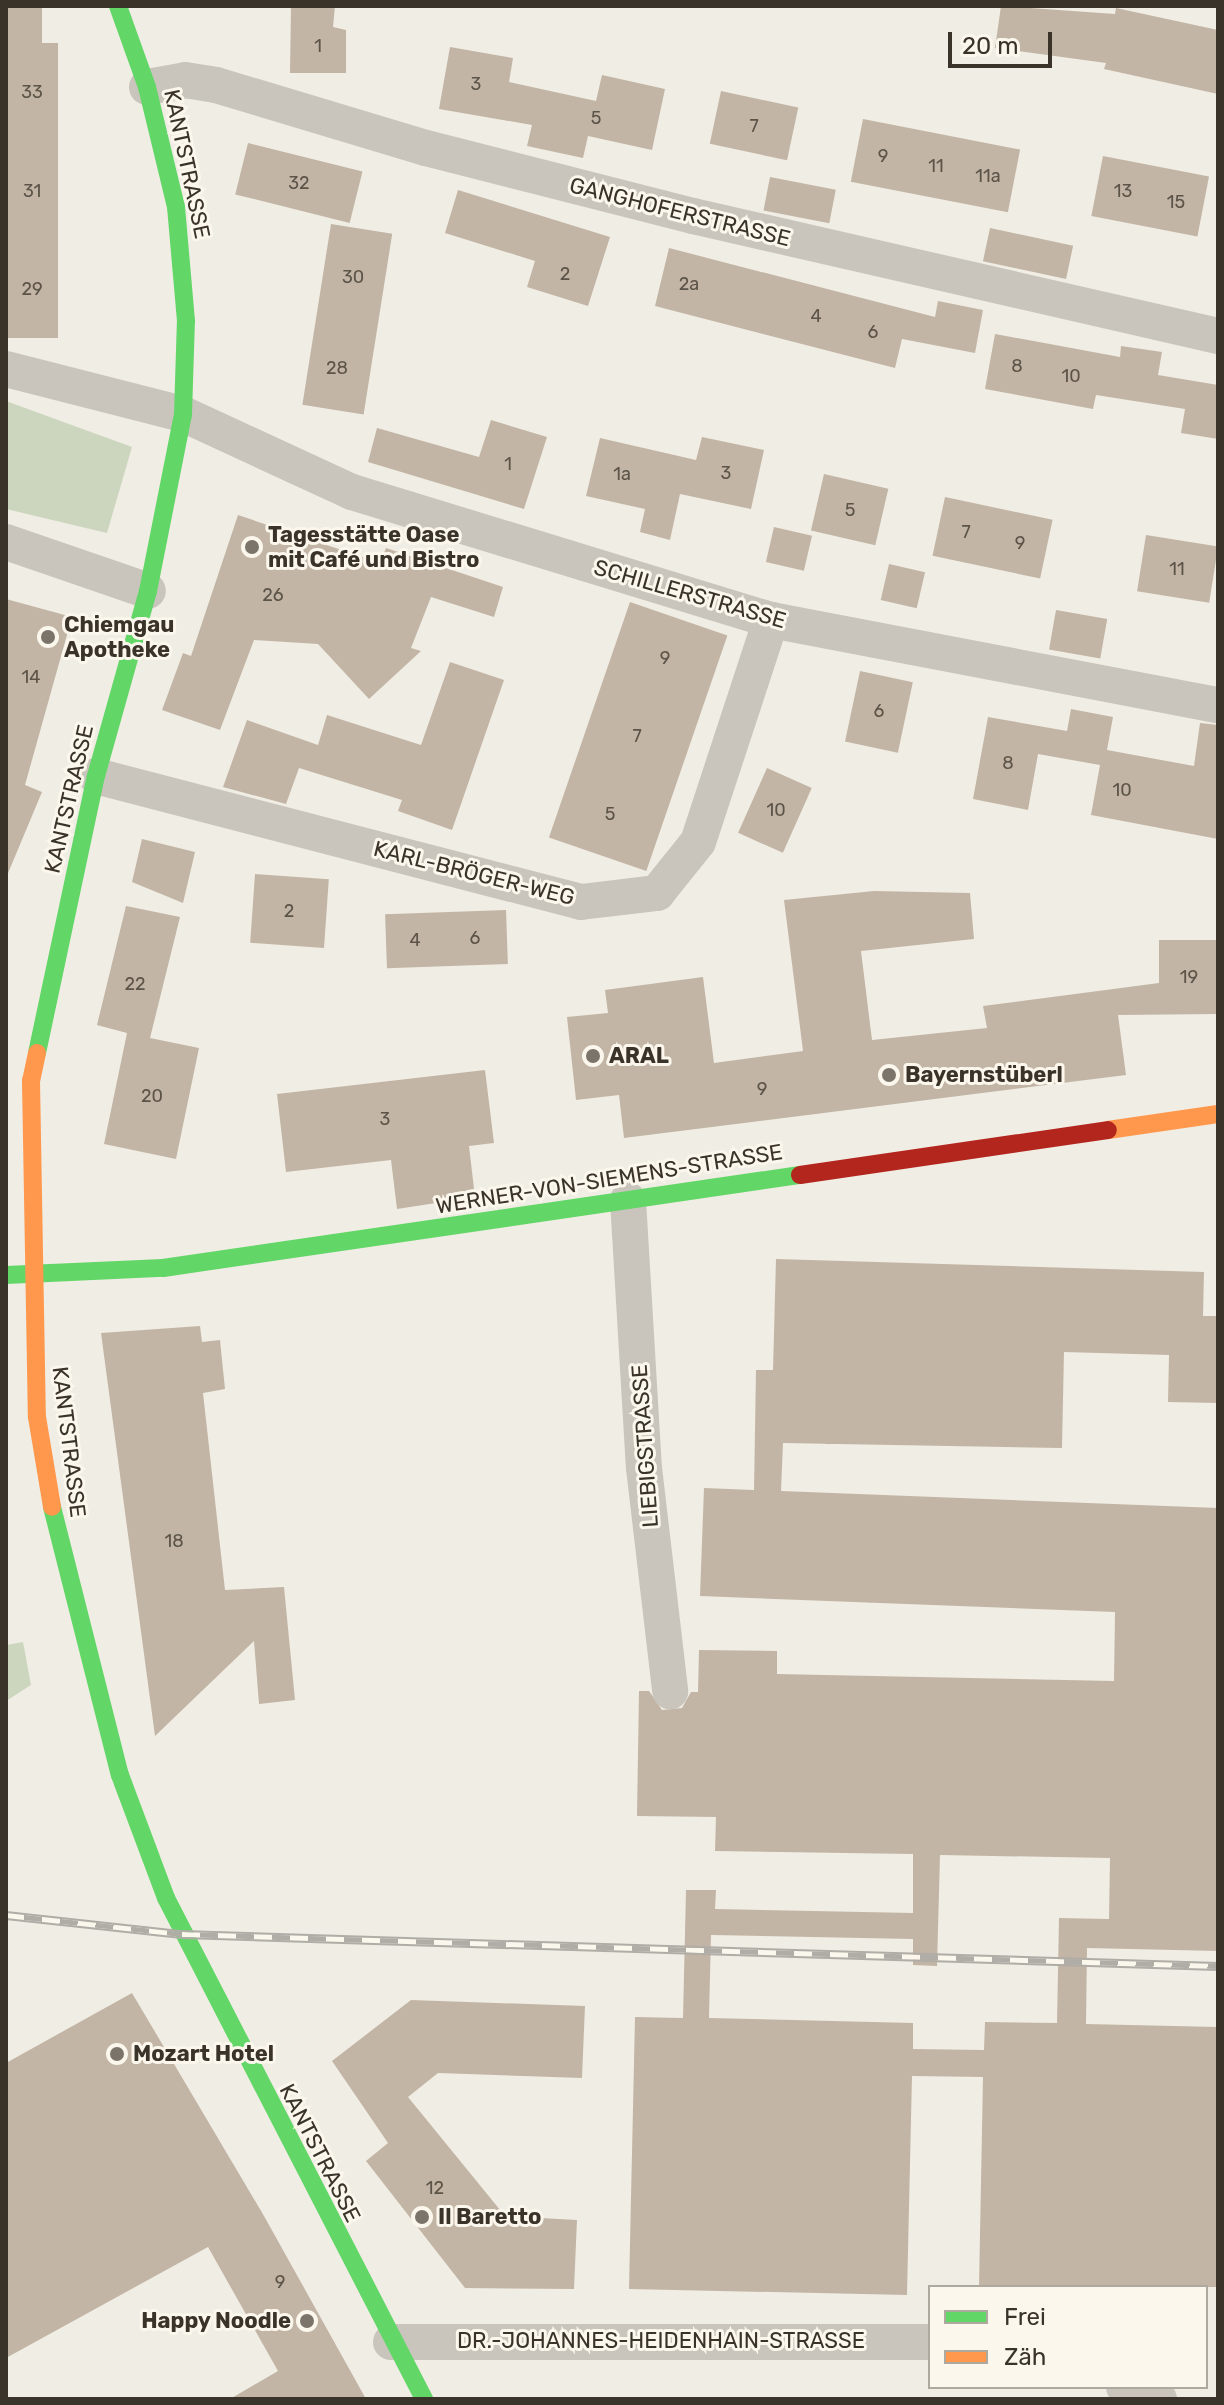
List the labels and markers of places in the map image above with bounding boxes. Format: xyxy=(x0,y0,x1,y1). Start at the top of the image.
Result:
place label: Tagesstätte Oase mit Café und Bistro xyxy=(268,521,479,572)
marker: Tagesstätte Oase mit Café und Bistro xyxy=(243,538,261,556)
place label: Chiemgau Apotheke xyxy=(64,611,174,662)
marker: Chiemgau Apotheke xyxy=(39,628,57,646)
place label: ARAL xyxy=(609,1043,669,1069)
marker: ARAL xyxy=(584,1047,602,1065)
place label: Bayernstüberl xyxy=(905,1062,1063,1088)
marker: Bayernstüberl xyxy=(880,1066,898,1084)
place label: Mozart Hotel xyxy=(133,2041,274,2067)
marker: Mozart Hotel xyxy=(108,2045,126,2063)
place label: Il Baretto xyxy=(438,2204,541,2230)
marker: Il Baretto xyxy=(413,2208,431,2226)
place label: Happy Noodle xyxy=(141,2308,291,2334)
marker: Happy Noodle xyxy=(298,2312,316,2330)

